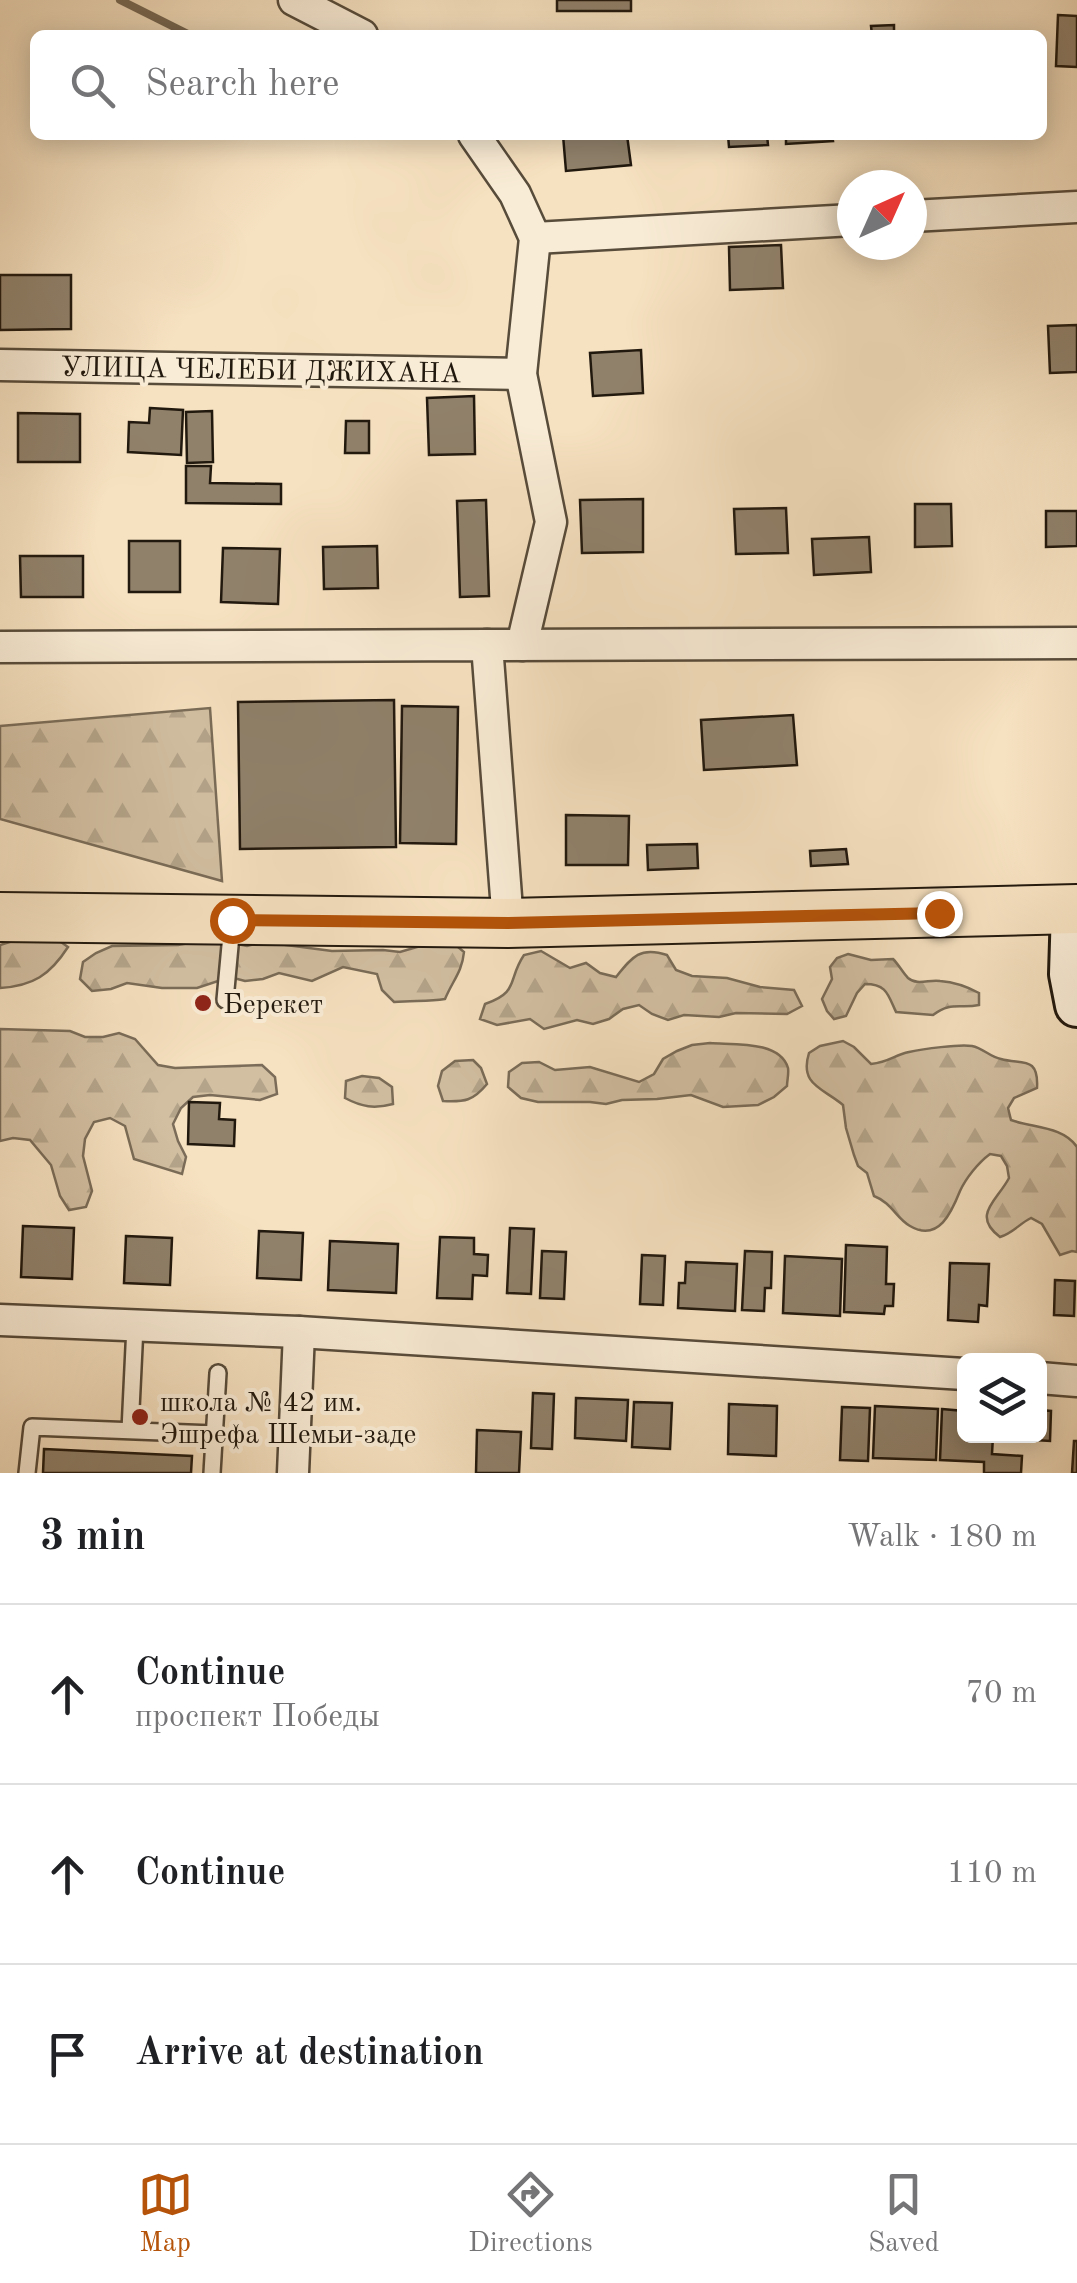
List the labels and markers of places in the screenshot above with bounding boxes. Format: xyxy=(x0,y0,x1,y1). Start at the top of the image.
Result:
marker: Берекет xyxy=(192,992,214,1014)
place label: Берекет xyxy=(223,992,323,1020)
place label: школа № 42 им. Эшрефа Шемьи-заде xyxy=(160,1390,416,1450)
marker: школа № 42 им. Эшрефа Шемьи-заде xyxy=(129,1406,151,1428)

